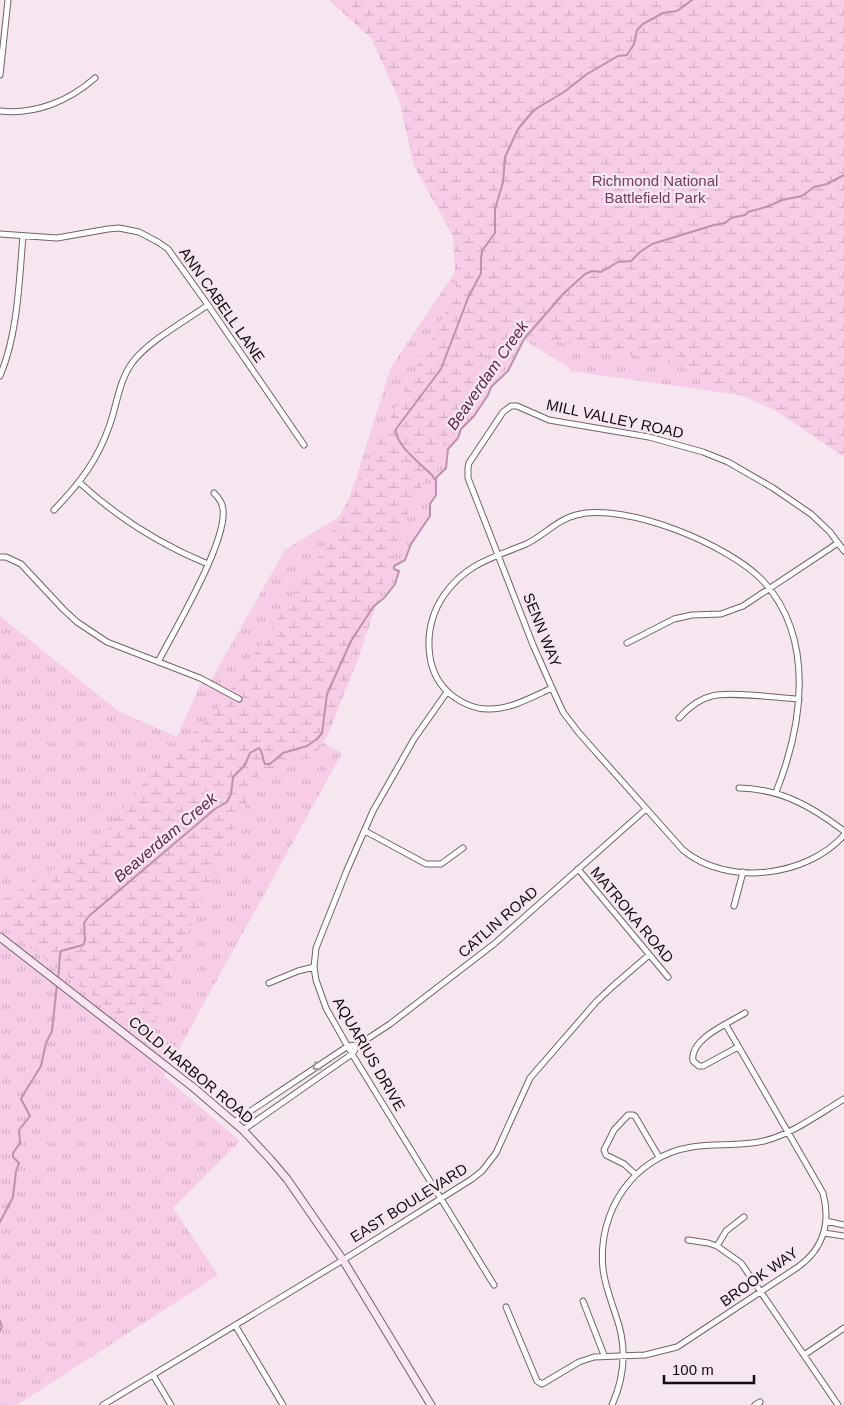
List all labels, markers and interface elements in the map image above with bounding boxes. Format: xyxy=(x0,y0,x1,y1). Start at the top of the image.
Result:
park label: Richmond National Battlefield Park xyxy=(592,172,718,206)
street label: ANN CABELL LANE xyxy=(176,244,268,365)
water label: Beaverdam Creek xyxy=(443,317,532,433)
street label: MILL VALLEY ROAD xyxy=(545,396,685,441)
street label: SENN WAY xyxy=(520,590,565,669)
water label: Beaverdam Creek xyxy=(110,789,221,885)
street label: MATROKA ROAD xyxy=(587,863,677,966)
street label: CATLIN ROAD xyxy=(454,882,541,961)
street label: AQUARIUS DRIVE xyxy=(330,994,409,1114)
street label: COLD HARBOR ROAD xyxy=(126,1012,257,1127)
one-way arrow xyxy=(312,1061,322,1070)
street label: EAST BOULEVARD xyxy=(347,1160,470,1245)
street label: BROOK WAY xyxy=(717,1244,801,1310)
scale bar xyxy=(664,1352,754,1384)
text: 100 m xyxy=(672,1361,714,1378)

